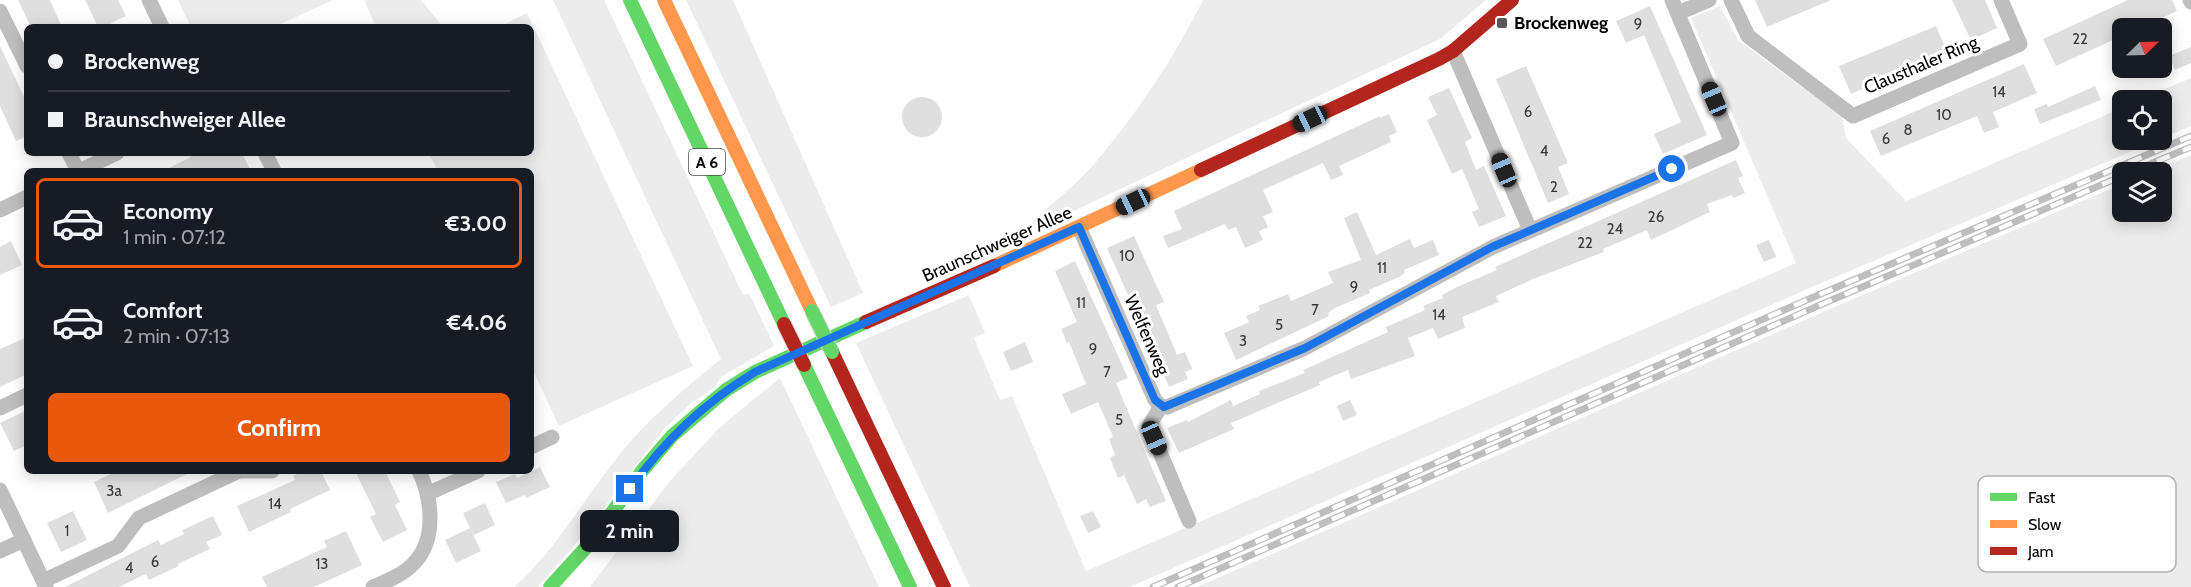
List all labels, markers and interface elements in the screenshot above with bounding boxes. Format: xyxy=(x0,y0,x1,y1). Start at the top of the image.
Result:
place label: Brockenweg xyxy=(1514,12,1608,34)
house number: 9 xyxy=(1634,15,1642,33)
marker: Brockenweg xyxy=(1495,16,1509,30)
north arrow xyxy=(2112,18,2172,78)
map controls xyxy=(2112,18,2172,222)
house number: 22 xyxy=(2072,30,2088,48)
street label: Clausthaler Ring xyxy=(1861,31,1982,99)
text: Brockenweg xyxy=(84,48,199,75)
car xyxy=(1699,79,1729,119)
house number: 14 xyxy=(1992,83,2006,101)
button: locate xyxy=(2112,90,2172,150)
car xyxy=(1290,103,1330,135)
house number: 6 xyxy=(1524,103,1532,121)
text: Braunschweiger Allee xyxy=(84,106,286,133)
house number: 10 xyxy=(1936,106,1952,124)
house number: 8 xyxy=(1903,121,1913,139)
house number: 6 xyxy=(1882,130,1890,148)
house number: 4 xyxy=(1540,142,1549,160)
road number: A 6 xyxy=(689,149,725,175)
car xyxy=(1489,150,1519,190)
route start xyxy=(1658,155,1685,182)
button: layers xyxy=(2112,162,2172,222)
house number: 2 xyxy=(1550,178,1558,196)
car xyxy=(1113,186,1153,218)
icon: car xyxy=(51,196,105,250)
text: Economy xyxy=(123,198,213,225)
street label: Braunschweiger Allee xyxy=(919,201,1075,287)
house number: 26 xyxy=(1648,208,1664,226)
text: €3.00 xyxy=(445,210,507,237)
house number: 24 xyxy=(1607,220,1624,238)
text: 1 min · 07:12 xyxy=(123,225,226,249)
house number: 22 xyxy=(1577,234,1593,252)
house number: 10 xyxy=(1119,247,1135,265)
house number: 11 xyxy=(1377,259,1387,277)
house number: 9 xyxy=(1350,278,1358,296)
street label: Welfenweg xyxy=(1119,291,1175,380)
house number: 11 xyxy=(1076,294,1086,312)
icon: car xyxy=(51,295,105,349)
text: Comfort xyxy=(123,297,202,324)
house number: 7 xyxy=(1311,301,1319,319)
house number: 14 xyxy=(1432,306,1446,324)
text: €4.06 xyxy=(447,309,507,336)
house number: 5 xyxy=(1275,316,1283,334)
text: 2 min · 07:13 xyxy=(123,324,230,348)
house number: 3 xyxy=(1239,332,1247,350)
house number: 9 xyxy=(1089,340,1097,358)
house number: 7 xyxy=(1103,363,1111,381)
button: Confirm xyxy=(48,393,510,462)
house number: 5 xyxy=(1115,411,1123,429)
car xyxy=(1138,418,1170,458)
route end xyxy=(616,475,643,502)
legend xyxy=(1978,476,2176,572)
house number: 3a xyxy=(106,482,122,500)
text: Fast xyxy=(2028,488,2056,507)
house number: 14 xyxy=(268,495,282,513)
callout: 2 min xyxy=(580,510,680,552)
text: Slow xyxy=(2028,515,2062,534)
text: 2 min xyxy=(605,519,654,543)
house number: 1 xyxy=(65,522,69,540)
text: Jam xyxy=(2027,542,2054,561)
house number: 6 xyxy=(151,553,159,571)
house number: 13 xyxy=(315,555,329,573)
house number: 4 xyxy=(125,559,134,577)

